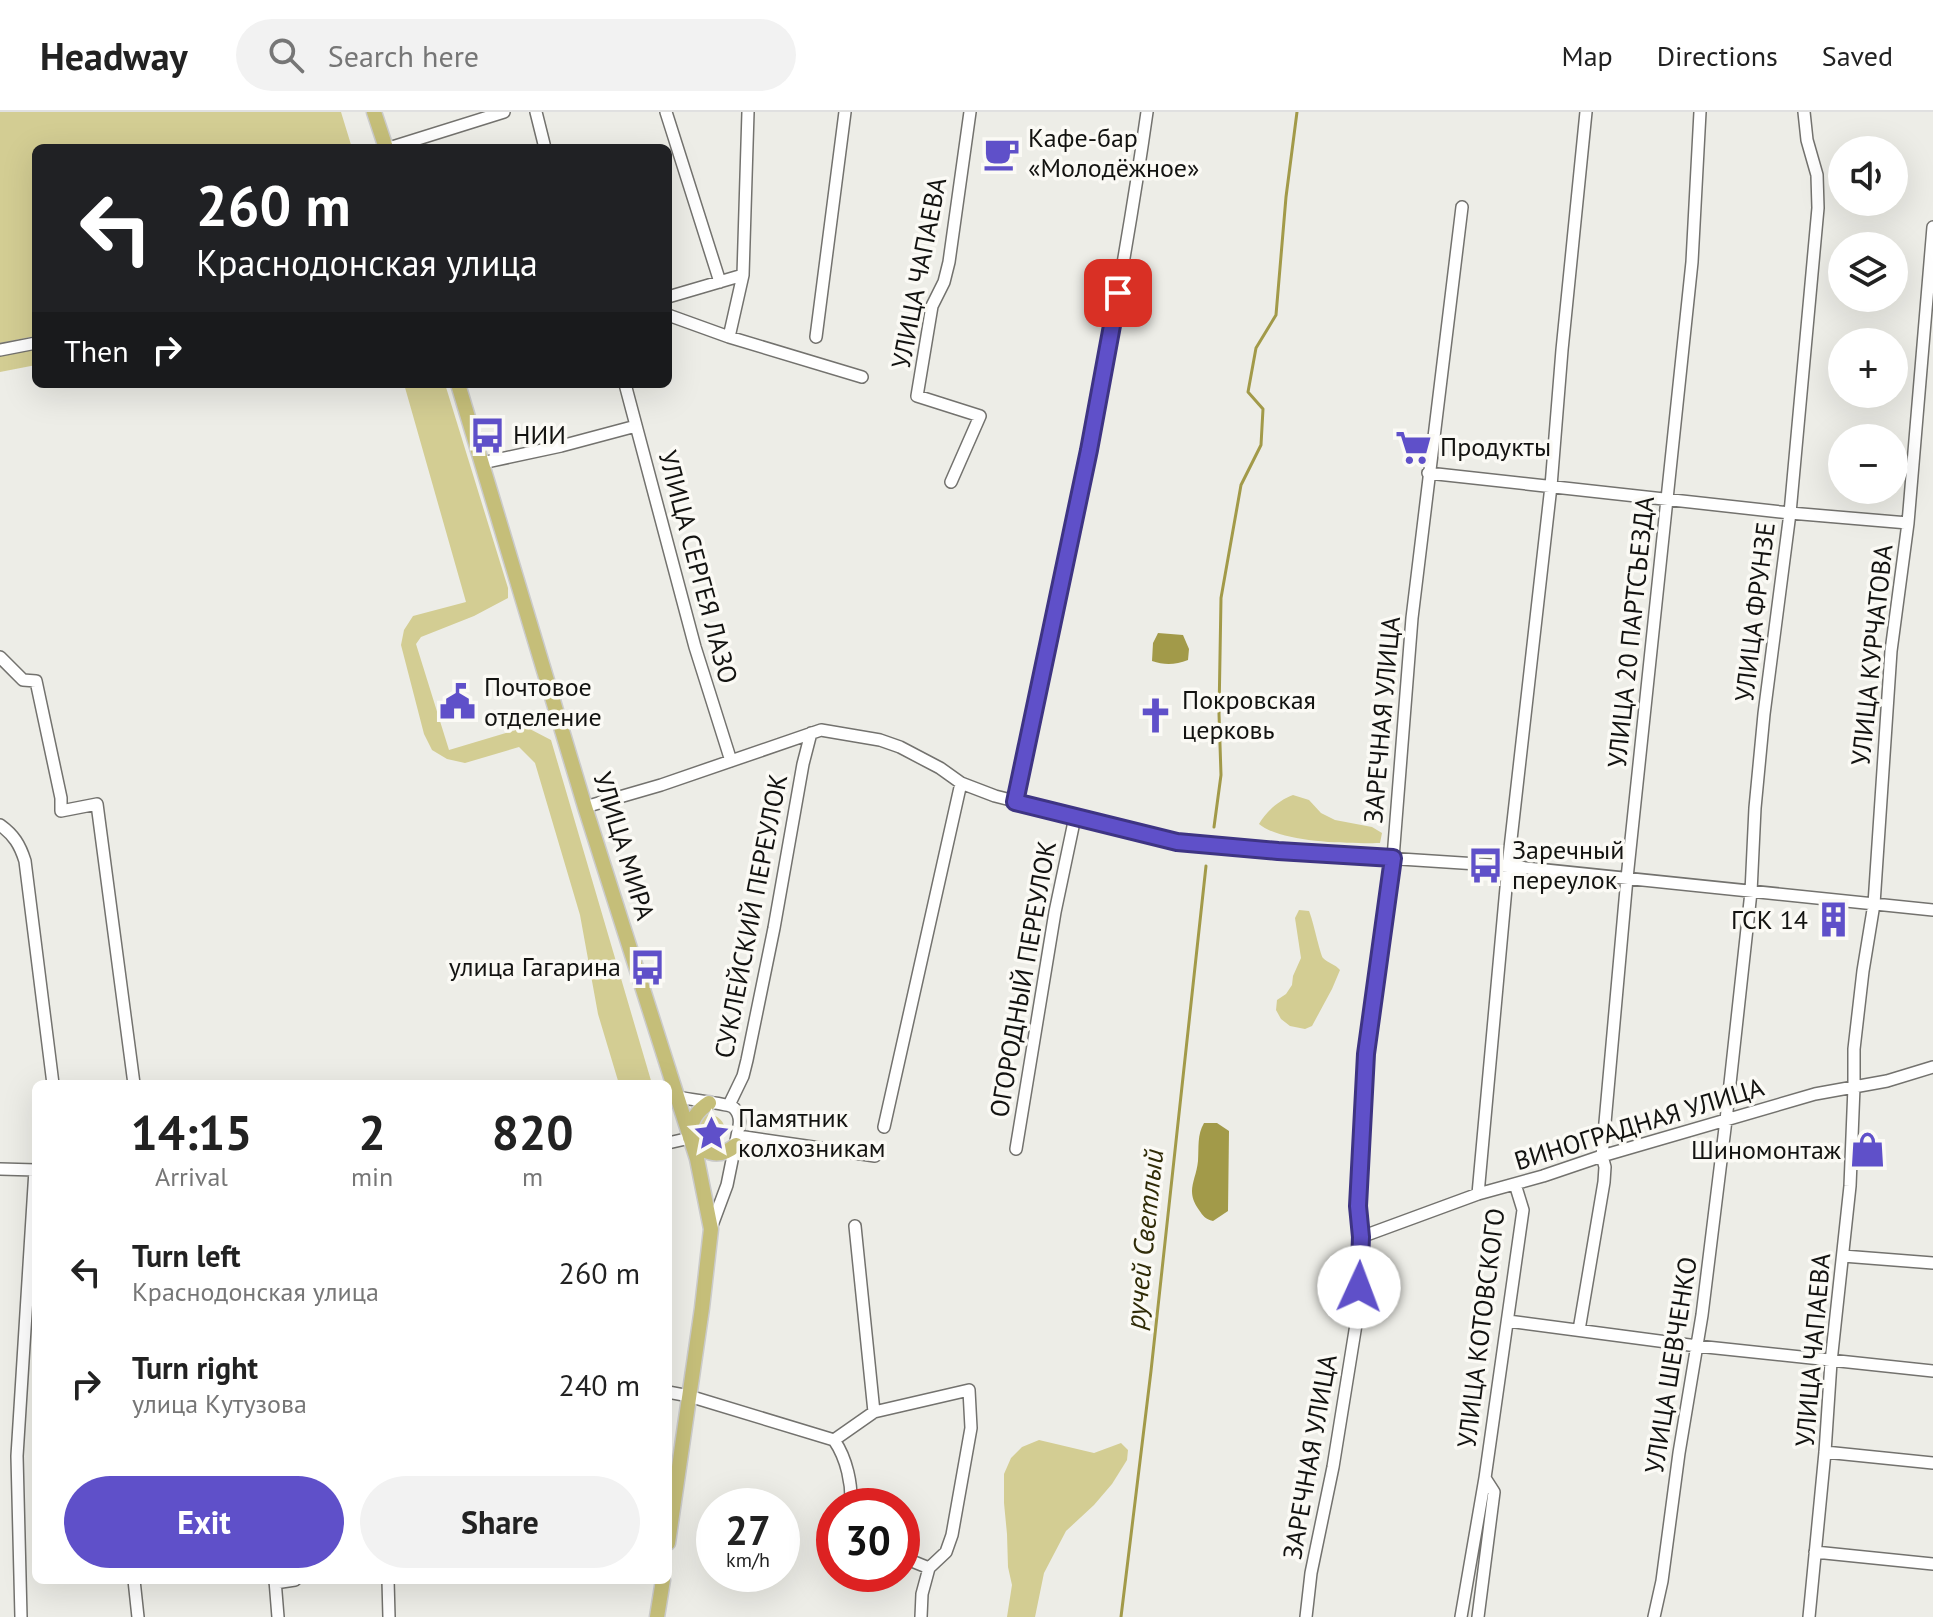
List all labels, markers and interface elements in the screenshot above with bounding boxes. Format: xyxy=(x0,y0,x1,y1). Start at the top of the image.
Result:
search box xyxy=(236,19,796,91)
text: Headway xyxy=(40,31,188,80)
icon: search xyxy=(264,33,308,77)
text: Search here xyxy=(328,36,479,75)
text: Map xyxy=(1562,37,1613,74)
text: Directions xyxy=(1657,37,1778,74)
text: Saved xyxy=(1822,37,1893,74)
place label: Кафе-бар «Молодёжное» xyxy=(1028,121,1200,184)
cafe icon: Кафе-бар «Молодёжное» xyxy=(983,134,1021,172)
map controls xyxy=(1828,136,1908,504)
button: sound xyxy=(1828,136,1908,216)
text: 260 m xyxy=(196,169,351,241)
street label: УЛИЦА ЧАПАЕВА xyxy=(884,174,953,371)
icon: left xyxy=(64,176,168,280)
button: layers xyxy=(1828,232,1908,312)
text: Краснодонская улица xyxy=(196,239,538,286)
pin xyxy=(1084,259,1152,327)
icon: arrive xyxy=(1096,271,1140,315)
icon: right xyxy=(145,328,189,372)
button: + xyxy=(1828,328,1908,408)
text: Then xyxy=(64,331,129,370)
bus stop icon: НИИ xyxy=(468,416,506,454)
place label: НИИ xyxy=(513,418,566,451)
button: − xyxy=(1828,424,1908,504)
supermarket icon: Продукты xyxy=(1395,428,1433,466)
place label: Продукты xyxy=(1440,430,1551,463)
street label: УЛИЦА СЕРГЕЯ ЛАЗО xyxy=(651,447,745,687)
street label: УЛИЦА 20 ПАРТСЪЕЗДА xyxy=(1600,495,1661,769)
street label: УЛИЦА ФРУНЗЕ xyxy=(1727,520,1782,704)
street label: УЛИЦА КУРЧАТОВА xyxy=(1844,543,1899,767)
street label: ЗАРЕЧНАЯ УЛИЦА xyxy=(1356,615,1407,825)
place label: Почтовое отделение xyxy=(484,670,602,733)
public building icon: Почтовое отделение xyxy=(439,683,477,721)
place label: Покровская церковь xyxy=(1182,683,1316,746)
church icon: Покровская церковь xyxy=(1137,696,1175,734)
street label: УЛИЦА МИРА xyxy=(586,768,663,924)
street label: СУКЛЕЙСКИЙ ПЕРЕУЛОК xyxy=(707,771,794,1061)
place label: Заречный переулок xyxy=(1512,833,1624,896)
street label: ОГОРОДНЫЙ ПЕРЕУЛОК xyxy=(982,838,1063,1120)
bus stop icon: Заречный переулок xyxy=(1467,846,1505,884)
building icon: ГСК 14 xyxy=(1815,901,1853,939)
place label: ГСК 14 xyxy=(1731,903,1808,936)
bus stop icon: улица Гагарина xyxy=(628,948,666,986)
place label: улица Гагарина xyxy=(449,950,621,983)
street label: ВИНОГРАДНАЯ УЛИЦА xyxy=(1510,1070,1768,1177)
text: 14:15 xyxy=(131,1101,252,1163)
text: 2 xyxy=(358,1101,386,1163)
text: 820 xyxy=(492,1101,573,1163)
place label: Памятник колхозникам xyxy=(738,1101,886,1164)
place icon: Памятник колхозникам xyxy=(693,1114,731,1152)
shop icon: Шиномонтаж xyxy=(1848,1131,1886,1169)
place label: Шиномонтаж xyxy=(1691,1133,1842,1166)
water label: ручей Светлый xyxy=(1116,1147,1171,1332)
text: Arrival xyxy=(155,1160,228,1193)
text: min xyxy=(351,1160,393,1193)
text: m xyxy=(522,1160,543,1193)
street label: УЛИЦА КОТОВСКОГО xyxy=(1449,1206,1512,1450)
text: Turn left xyxy=(132,1236,240,1275)
position arrow xyxy=(1317,1245,1401,1329)
icon: left xyxy=(64,1250,108,1294)
street label: УЛИЦА ЧАПАЕВА xyxy=(1788,1252,1837,1448)
text: 260 m xyxy=(559,1253,640,1292)
street label: УЛИЦА ШЕВЧЕНКО xyxy=(1637,1254,1704,1475)
text: Краснодонская улица xyxy=(132,1275,379,1308)
text: Turn right xyxy=(132,1348,258,1387)
street label: ЗАРЕЧНАЯ УЛИЦА xyxy=(1275,1352,1344,1562)
icon: right xyxy=(64,1362,108,1406)
text: 240 m xyxy=(559,1365,640,1404)
text: улица Кутузова xyxy=(132,1387,307,1420)
button: Exit xyxy=(64,1476,344,1568)
button: Share xyxy=(360,1476,640,1568)
speed limit sign: 30 xyxy=(816,1488,920,1592)
text: 27 xyxy=(725,1504,771,1556)
text: km/h xyxy=(726,1547,770,1573)

